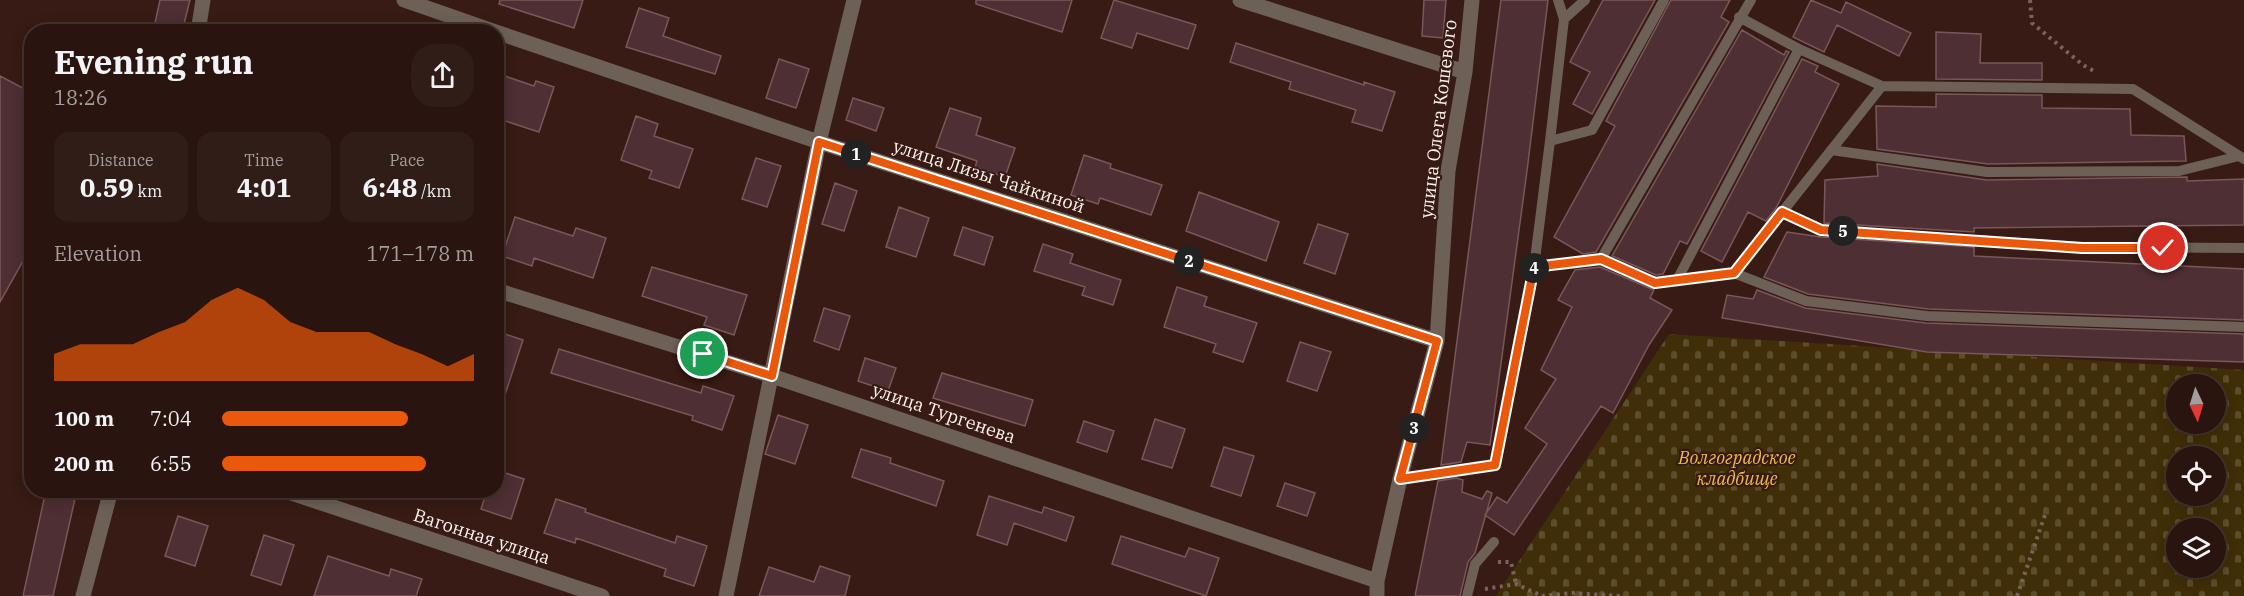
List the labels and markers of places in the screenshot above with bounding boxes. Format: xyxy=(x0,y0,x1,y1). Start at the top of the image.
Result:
pin: 1 xyxy=(841,139,871,169)
pin: 5 xyxy=(1828,216,1858,246)
pin xyxy=(2137,222,2188,273)
pin: 2 xyxy=(1174,246,1204,276)
pin: 4 xyxy=(1519,253,1549,283)
pin xyxy=(677,328,728,379)
pin: 3 xyxy=(1399,413,1429,443)

